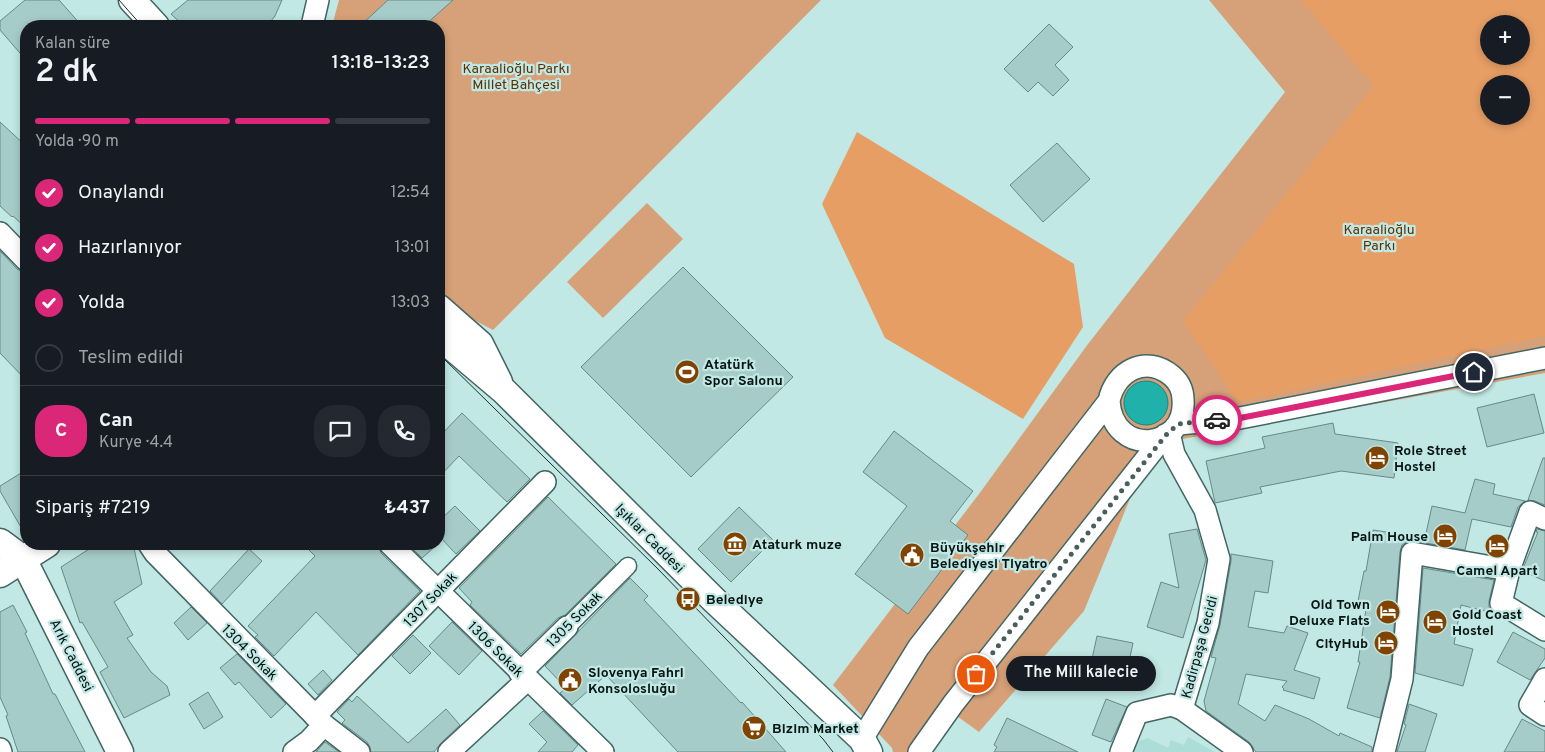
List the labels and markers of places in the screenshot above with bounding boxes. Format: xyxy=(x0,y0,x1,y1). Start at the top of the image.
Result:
pin xyxy=(1453,351,1495,393)
place label: Atatürk Spor Salonu xyxy=(704,357,783,390)
sports icon: Atatürk Spor Salonu xyxy=(674,359,700,385)
place label: Role Street Hostel xyxy=(1394,443,1467,476)
hotel icon: Role Street Hostel xyxy=(1364,445,1390,471)
hotel icon: Palm House xyxy=(1432,523,1458,549)
place label: Palm House xyxy=(1351,529,1428,546)
museum icon: Ataturk muze xyxy=(722,531,748,557)
hotel icon: Camel Apart xyxy=(1484,533,1510,559)
place label: Ataturk muze xyxy=(752,537,842,554)
place label: Büyükşehir Belediyesi Tiyatro xyxy=(930,540,1048,573)
public building icon: Büyükşehir Belediyesi Tiyatro xyxy=(899,542,925,568)
place label: Camel Apart xyxy=(1456,563,1538,580)
bus stop icon: Belediye xyxy=(675,586,701,612)
place label: Belediye xyxy=(706,592,763,609)
place label: Old Town Deluxe Flats xyxy=(1289,597,1370,630)
hotel icon: Old Town Deluxe Flats xyxy=(1375,599,1401,625)
place label: Gold Coast Hostel xyxy=(1452,607,1522,640)
hotel icon: Gold Coast Hostel xyxy=(1422,609,1448,635)
hotel icon: CityHub xyxy=(1373,630,1399,656)
place label: CityHub xyxy=(1315,636,1368,653)
pin xyxy=(955,653,997,695)
callout: The Mill kalecie xyxy=(1006,656,1156,692)
place label: Slovenya Fahri Konsolosluğu xyxy=(588,665,684,698)
public building icon: Slovenya Fahri Konsolosluğu xyxy=(557,667,583,693)
supermarket icon: Bizim Market xyxy=(741,715,767,741)
place label: Bizim Market xyxy=(772,721,859,738)

